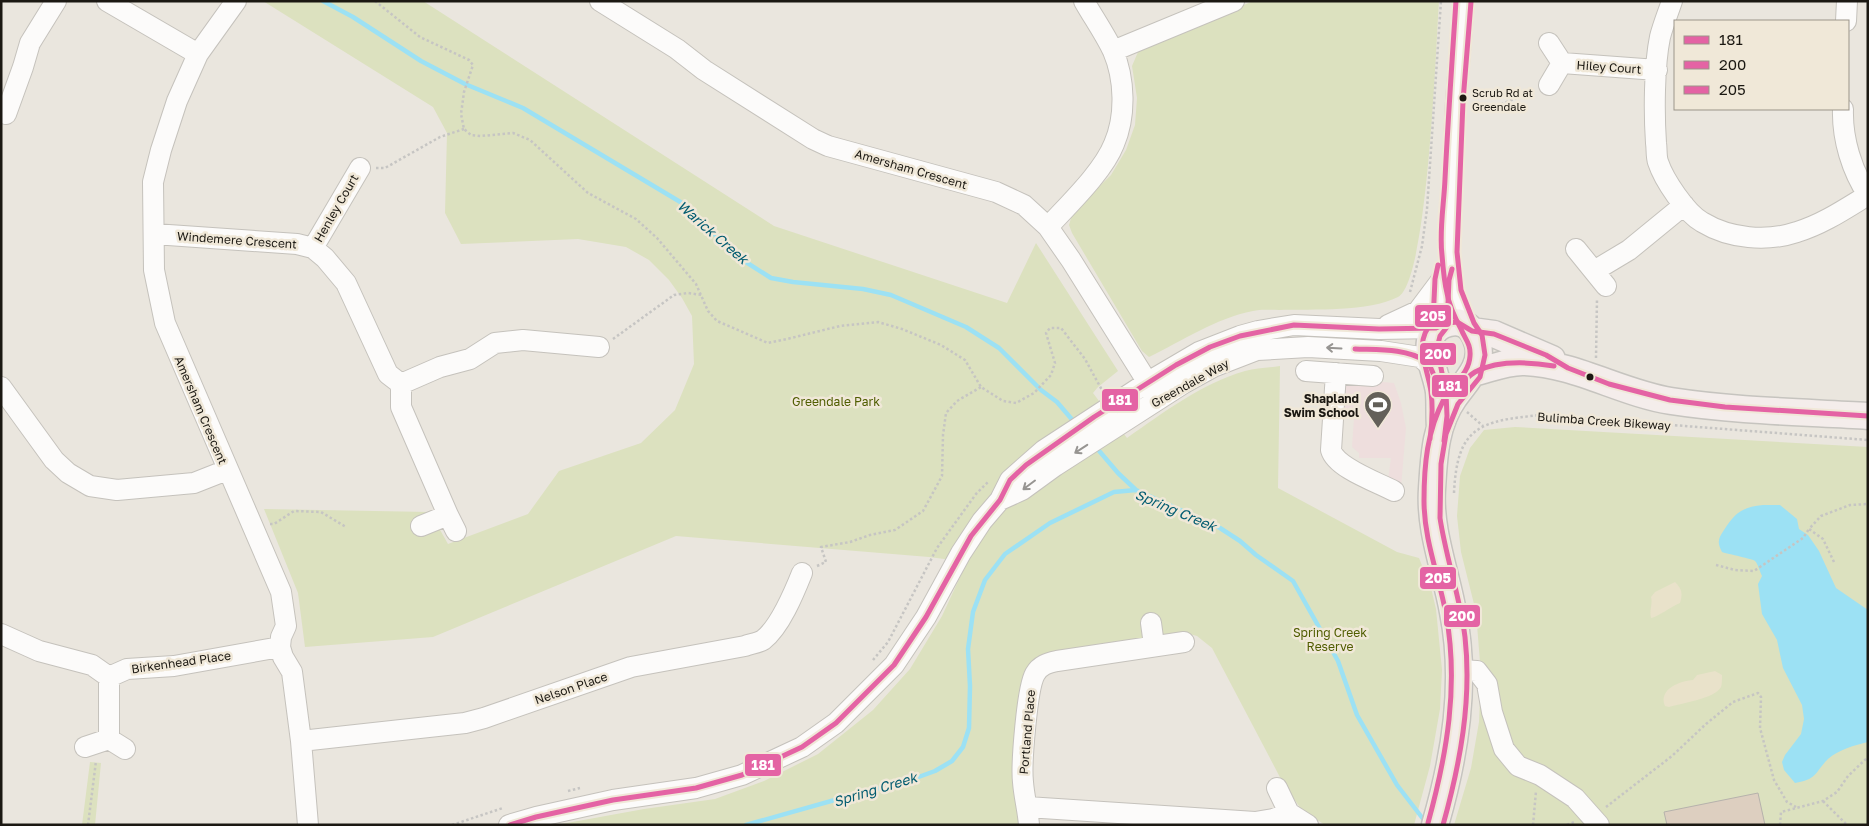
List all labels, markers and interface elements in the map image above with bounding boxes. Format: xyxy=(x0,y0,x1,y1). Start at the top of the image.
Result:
legend xyxy=(1674,20,1849,110)
text: 181 xyxy=(1719,30,1743,48)
text: 200 xyxy=(1719,55,1746,73)
street label: Hiley Court xyxy=(1576,57,1642,77)
text: 205 xyxy=(1719,80,1746,98)
place label: Scrub Rd at Greendale xyxy=(1472,86,1533,113)
marker: Scrub Rd at Greendale xyxy=(1458,93,1468,103)
street label: Amersham Crescent xyxy=(853,146,969,192)
street label: Henley Court xyxy=(311,171,362,245)
water label: Warick Creek xyxy=(674,197,753,269)
street label: Windemere Crescent xyxy=(177,228,298,252)
line badge: 205 xyxy=(1414,304,1452,328)
text: 205 xyxy=(1420,307,1447,324)
line badge: 200 xyxy=(1419,342,1457,366)
one-way arrow xyxy=(1326,344,1342,353)
text: 200 xyxy=(1425,345,1451,362)
street label: Amersham Crescent xyxy=(171,354,231,467)
street label: Greendale Way xyxy=(1149,355,1232,411)
unlabelled marker xyxy=(1585,372,1595,382)
line badge: 181 xyxy=(1431,374,1469,398)
text: 181 xyxy=(1438,377,1462,394)
line badge: 181 xyxy=(1101,388,1139,412)
sports icon: Shapland Swim School xyxy=(1363,390,1393,429)
text: 181 xyxy=(1108,391,1132,408)
place label: Shapland Swim School xyxy=(1284,391,1359,420)
park label: Greendale Park xyxy=(792,394,880,409)
street label: Bulimba Creek Bikeway xyxy=(1537,409,1672,433)
one-way arrow xyxy=(1074,444,1088,454)
one-way arrow xyxy=(1023,480,1036,491)
water label: Spring Creek xyxy=(1133,485,1221,536)
line badge: 205 xyxy=(1419,566,1457,590)
text: 205 xyxy=(1425,569,1452,586)
line badge: 200 xyxy=(1443,604,1481,628)
text: 200 xyxy=(1449,607,1475,624)
park label: Spring Creek Reserve xyxy=(1293,625,1367,654)
street label: Birkenhead Place xyxy=(130,648,232,676)
street label: Nelson Place xyxy=(533,669,609,707)
street label: Portland Place xyxy=(1016,689,1038,775)
line badge: 181 xyxy=(744,753,782,777)
text: 181 xyxy=(751,756,775,773)
water label: Spring Creek xyxy=(831,768,921,810)

